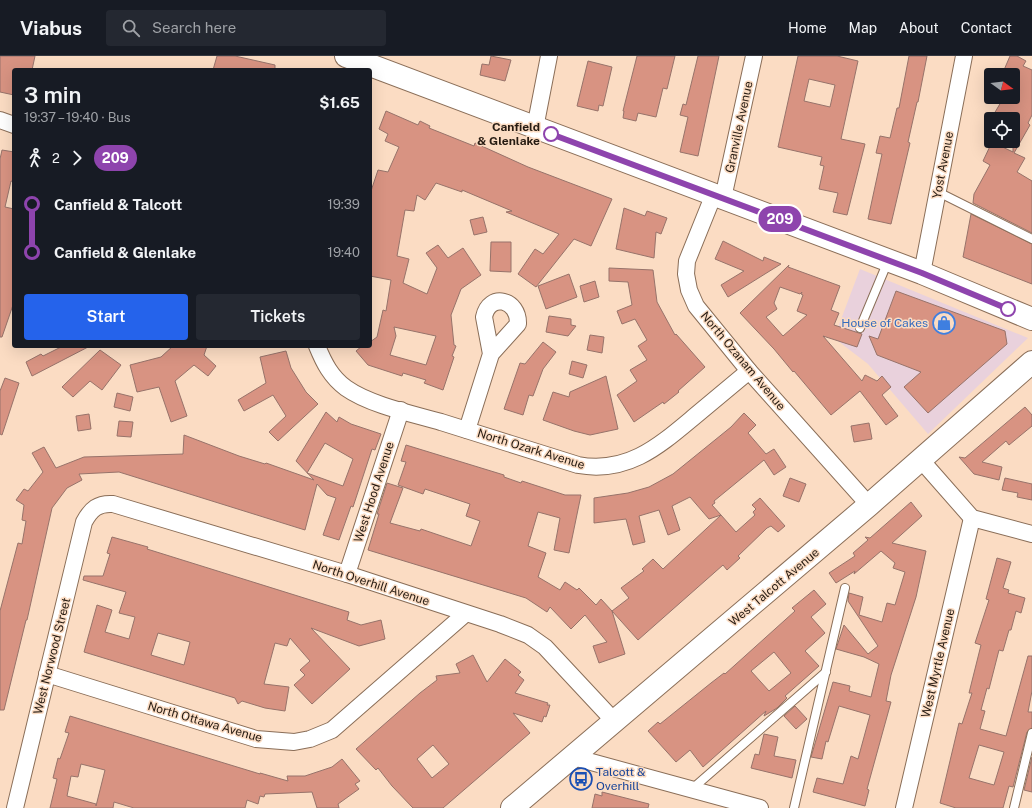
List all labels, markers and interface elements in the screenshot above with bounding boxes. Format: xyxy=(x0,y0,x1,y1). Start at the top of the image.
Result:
search box xyxy=(106,10,386,46)
text: Viabus xyxy=(20,17,82,39)
icon: search xyxy=(120,17,142,39)
text: Search here xyxy=(152,19,236,36)
text: Home xyxy=(788,20,827,36)
text: Map xyxy=(849,20,877,36)
text: About xyxy=(899,20,939,36)
text: Contact xyxy=(961,20,1012,36)
north arrow xyxy=(984,68,1020,104)
map controls xyxy=(984,68,1020,148)
street label: Granville Avenue xyxy=(722,80,756,174)
text: 3 min xyxy=(24,82,81,108)
text: $1.65 xyxy=(319,94,360,111)
text: 19:37 – 19:40 · Bus xyxy=(24,110,131,125)
button: locate xyxy=(984,112,1020,148)
place label: Canfield & Glenlake xyxy=(477,120,540,148)
marker: Canfield & Glenlake xyxy=(543,126,559,142)
street label: Yost Avenue xyxy=(930,130,956,200)
icon: walk xyxy=(24,147,46,169)
icon: forward xyxy=(66,147,88,169)
text: 209 xyxy=(102,150,129,166)
text: 2 xyxy=(52,151,60,166)
text: Canfield & Talcott xyxy=(54,196,182,213)
text: 19:39 xyxy=(327,197,360,212)
line badge: 209 xyxy=(757,206,803,232)
text: 209 xyxy=(766,211,794,227)
text: Canfield & Glenlake xyxy=(54,244,196,261)
text: 19:40 xyxy=(328,245,360,260)
button: Start xyxy=(24,294,188,340)
button: Tickets xyxy=(196,294,360,340)
unlabelled marker xyxy=(1000,301,1016,317)
street label: North Ozanam Avenue xyxy=(698,309,788,413)
shop icon: House of Cakes xyxy=(931,310,957,336)
place label: House of Cakes xyxy=(841,316,928,330)
street label: North Ozark Avenue xyxy=(476,426,587,472)
street label: West Hood Avenue xyxy=(351,440,397,544)
street label: West Talcott Avenue xyxy=(726,545,822,629)
street label: North Overhill Avenue xyxy=(311,557,431,609)
street label: West Norwood Street xyxy=(31,596,73,716)
street label: West Myrtle Avenue xyxy=(919,607,957,719)
street label: North Ottawa Avenue xyxy=(146,699,264,745)
place label: Talcott & Overhill xyxy=(596,765,646,793)
bus stop icon: Talcott & Overhill xyxy=(568,766,594,792)

